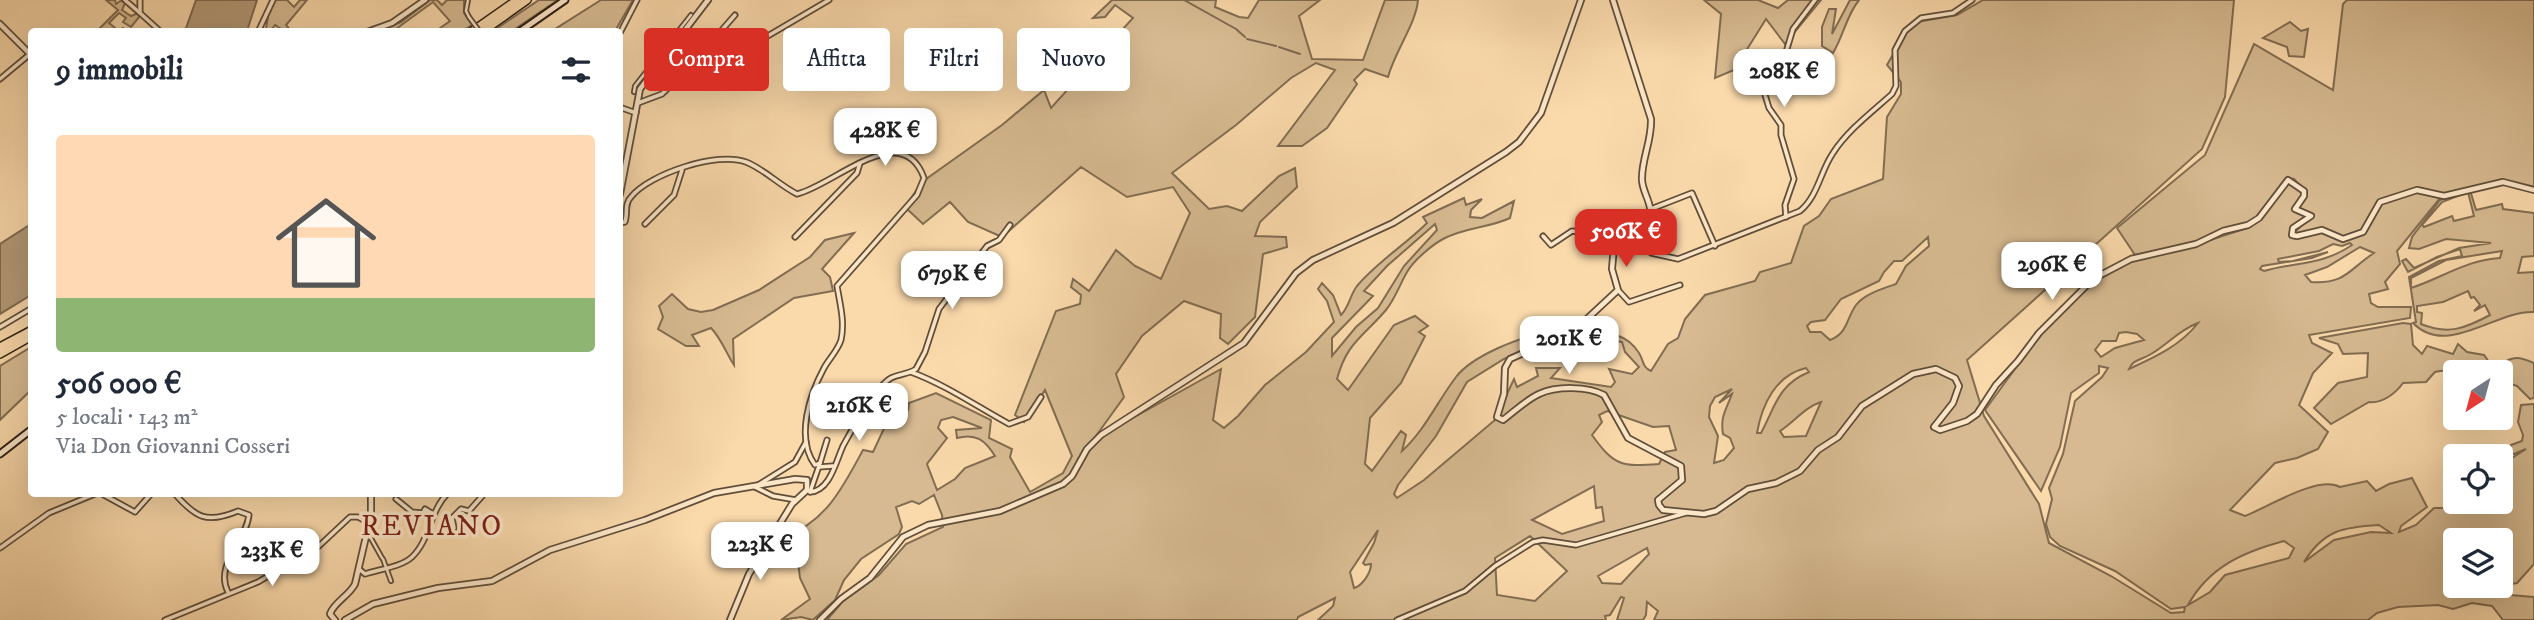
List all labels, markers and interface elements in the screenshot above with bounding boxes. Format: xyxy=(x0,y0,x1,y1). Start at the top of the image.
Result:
chip: Compra xyxy=(644,28,769,91)
chip: Affitta xyxy=(783,28,890,91)
chip: Filtri xyxy=(904,28,1003,91)
chip: Nuovo xyxy=(1017,28,1130,91)
pin: 208K € xyxy=(1727,50,1841,109)
icon: filters xyxy=(557,51,595,89)
text: 9 immobili xyxy=(56,52,183,89)
text: 208K € xyxy=(1749,57,1819,86)
pin: 428K € xyxy=(828,108,942,168)
text: 428K € xyxy=(850,116,920,145)
icon: home xyxy=(263,180,389,306)
pin: 506K € xyxy=(1569,210,1683,269)
text: 506K € xyxy=(1591,217,1661,246)
pin: 296K € xyxy=(1995,243,2109,302)
text: 296K € xyxy=(2017,250,2087,279)
pin: 679K € xyxy=(895,252,1009,311)
text: 679K € xyxy=(917,259,987,288)
pin: 201K € xyxy=(1512,316,1626,376)
text: 201K € xyxy=(1536,324,1602,353)
north arrow xyxy=(2443,360,2513,430)
map controls xyxy=(2443,360,2513,598)
text: 506 000 € xyxy=(56,366,182,403)
pin: 216K € xyxy=(802,384,916,443)
text: 216K € xyxy=(826,391,892,420)
text: 5 locali · 143 m² xyxy=(56,403,198,432)
text: Via Don Giovanni Cosseri xyxy=(56,432,290,461)
button: locate xyxy=(2443,444,2513,514)
district label: REVIANO xyxy=(361,509,503,544)
pin: 223K € xyxy=(703,522,817,582)
pin: 233K € xyxy=(215,528,329,588)
button: layers xyxy=(2443,528,2513,598)
text: 223K € xyxy=(727,530,793,559)
text: 233K € xyxy=(240,536,304,565)

